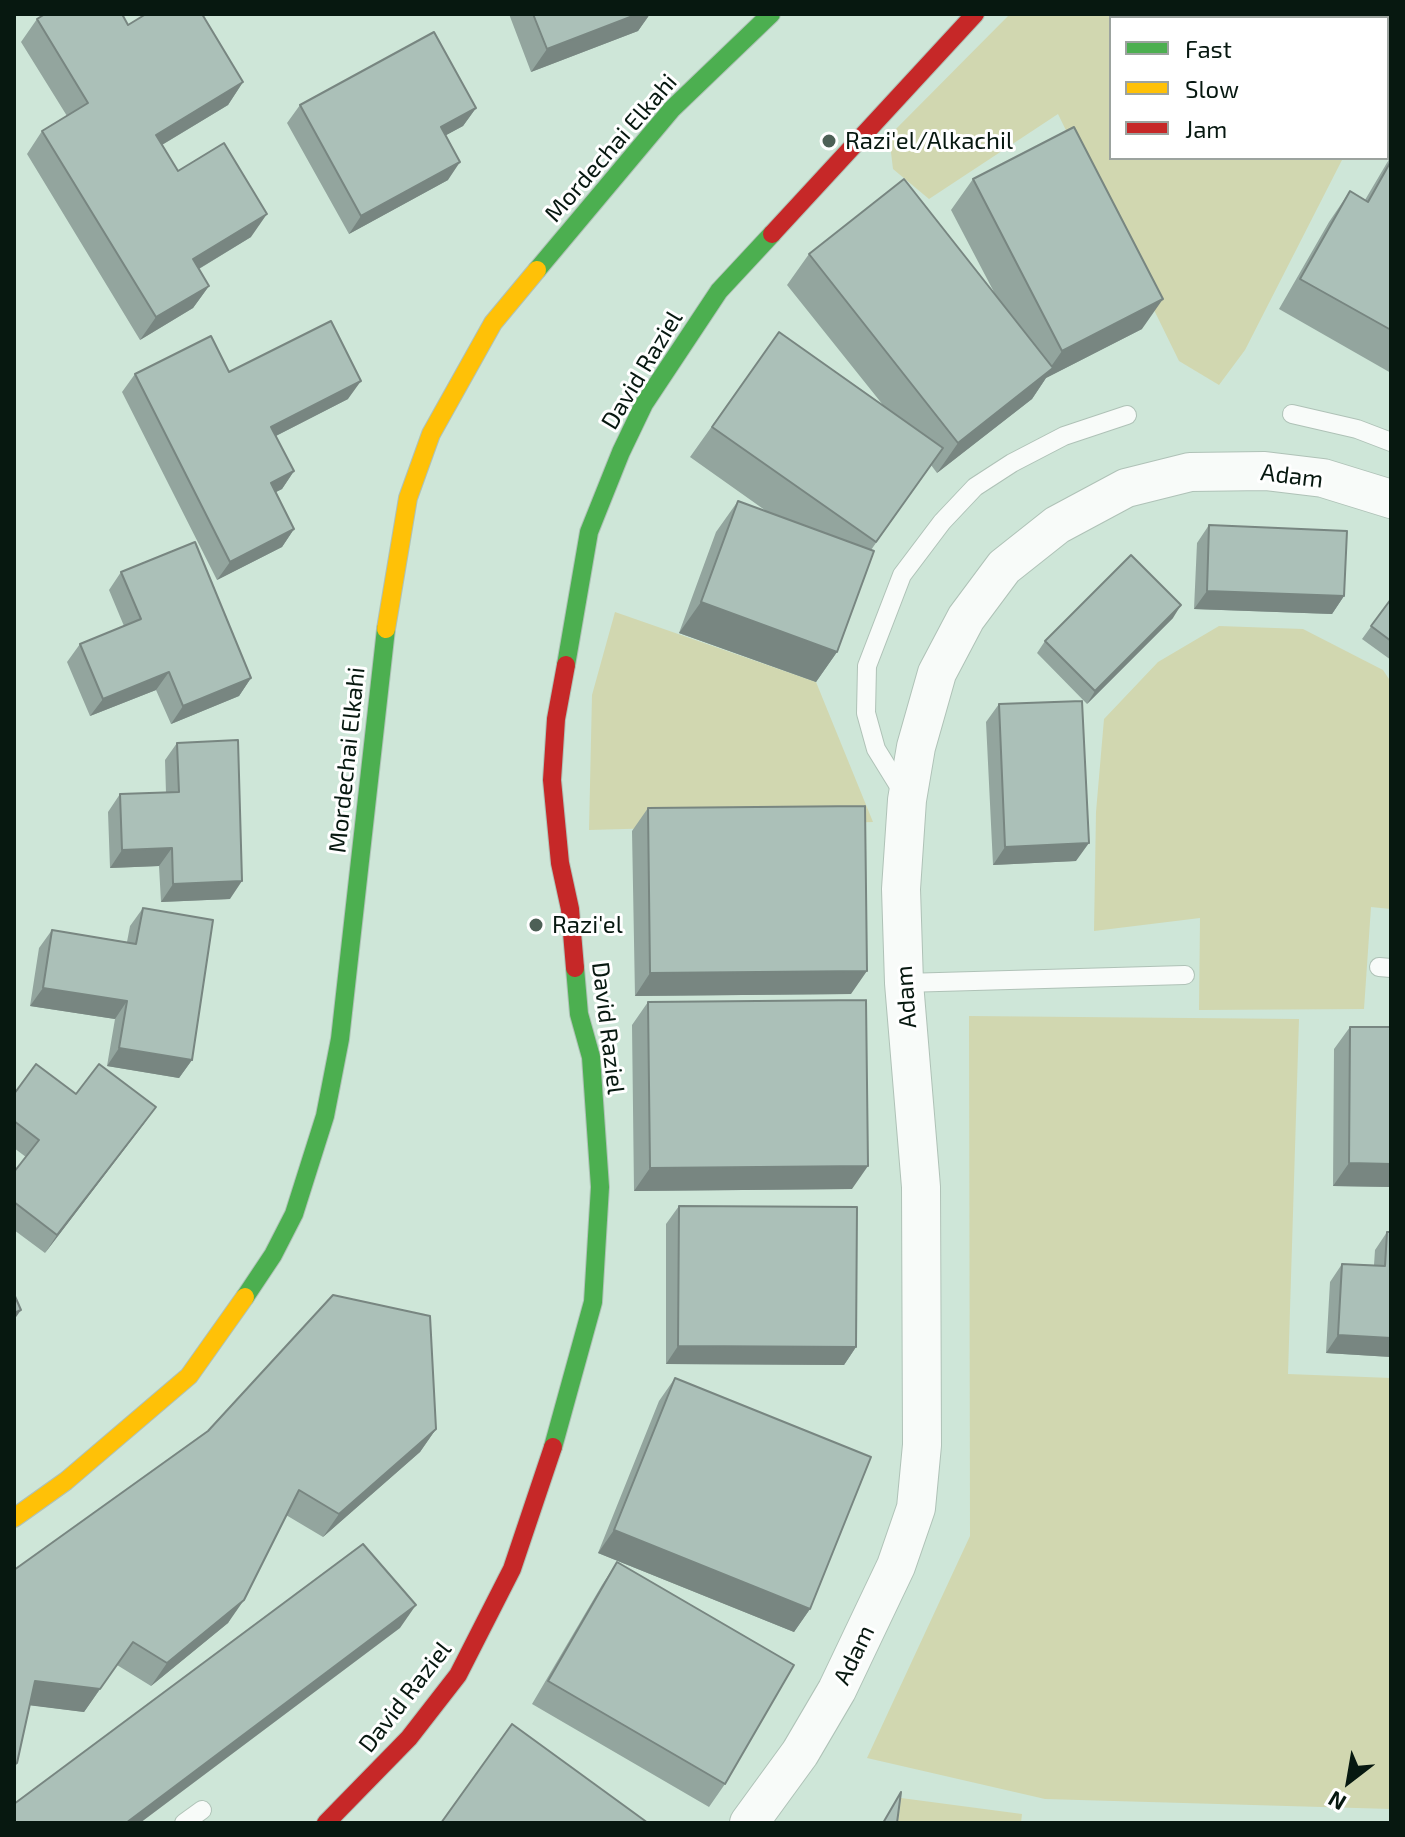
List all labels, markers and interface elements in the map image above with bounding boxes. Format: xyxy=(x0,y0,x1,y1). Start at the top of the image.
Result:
legend xyxy=(1109,16,1389,160)
text: Fast xyxy=(1185,34,1232,63)
street label: Mordechai Elkahi xyxy=(539,68,683,228)
text: Slow xyxy=(1185,74,1239,103)
text: Jam xyxy=(1185,114,1227,143)
place label: Razi'el/Alkachil xyxy=(845,127,1013,155)
marker: Razi'el/Alkachil xyxy=(820,132,838,150)
street label: David Raziel xyxy=(595,306,689,434)
street label: Adam xyxy=(1259,458,1325,494)
street label: Mordechai Elkahi xyxy=(323,666,371,854)
place label: Razi'el xyxy=(552,911,623,939)
marker: Razi'el xyxy=(527,916,545,934)
street label: David Raziel xyxy=(586,960,630,1096)
street label: Adam xyxy=(889,965,923,1029)
street label: Adam xyxy=(827,1620,881,1690)
street label: David Raziel xyxy=(353,1636,457,1758)
north arrow xyxy=(1309,1741,1389,1821)
text: N xyxy=(1323,1786,1350,1817)

